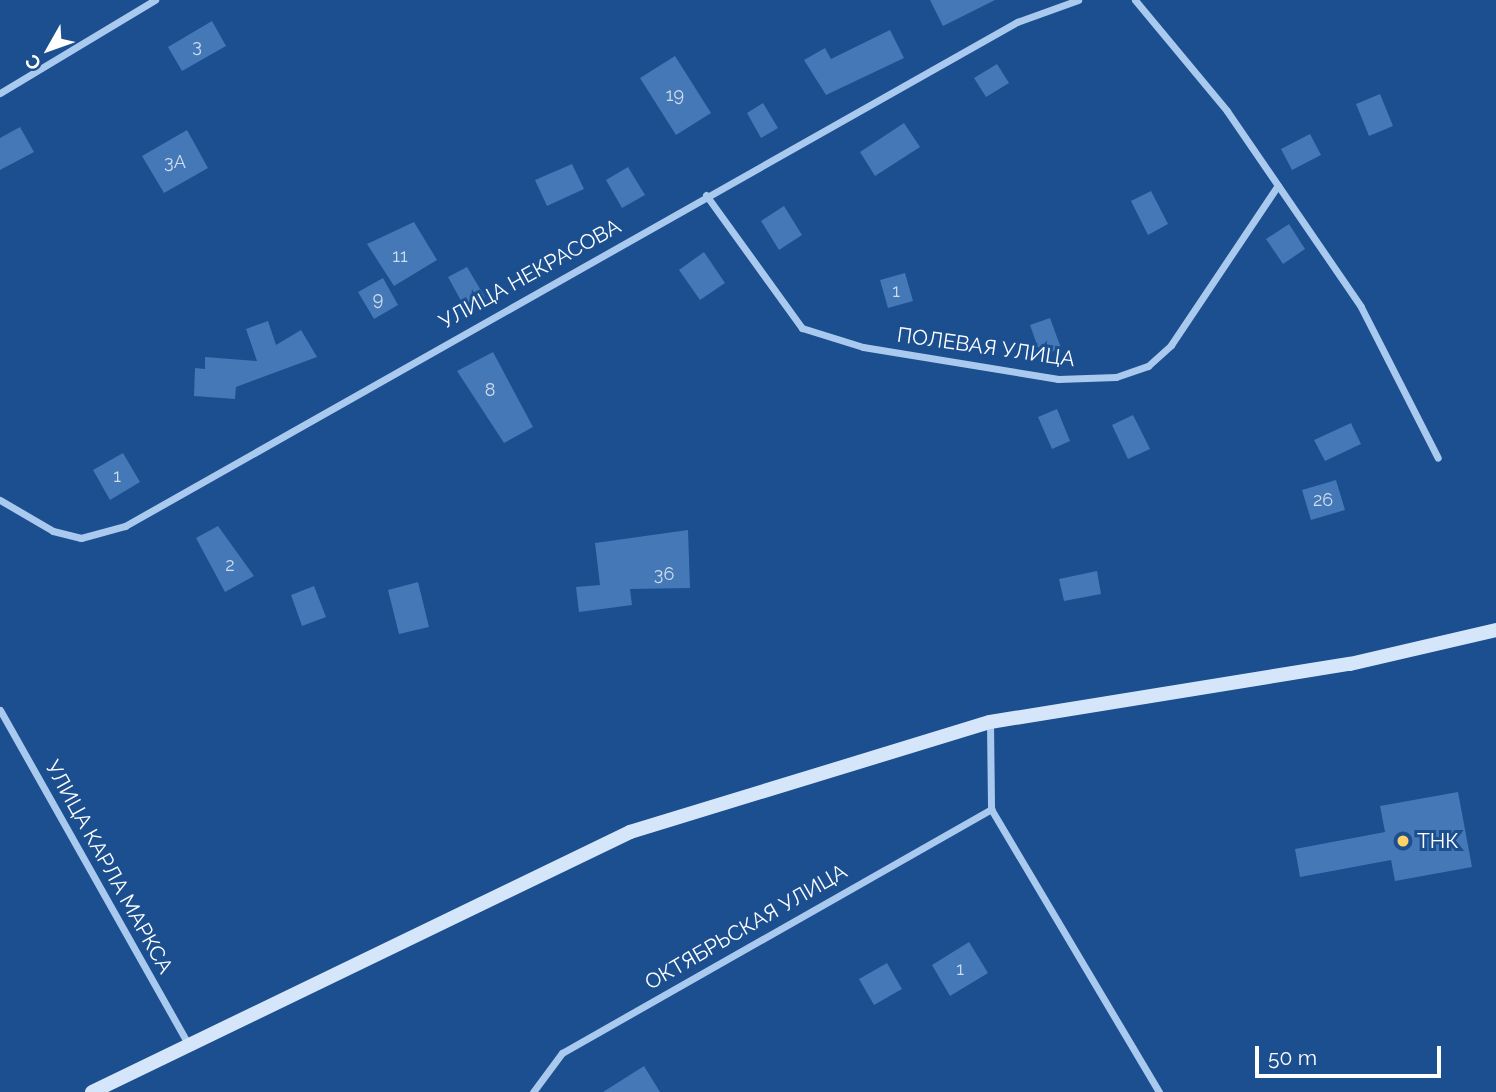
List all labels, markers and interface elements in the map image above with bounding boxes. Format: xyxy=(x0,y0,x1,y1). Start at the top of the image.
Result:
north arrow xyxy=(14,14,84,84)
house number: 3 xyxy=(192,35,202,57)
text: С xyxy=(20,50,46,75)
house number: 19 xyxy=(666,84,684,106)
house number: 3А xyxy=(164,151,186,173)
street label: УЛИЦА НЕКРАСОВА xyxy=(435,213,625,335)
house number: 11 xyxy=(392,245,408,267)
house number: 1 xyxy=(892,280,900,302)
house number: 9 xyxy=(373,288,383,310)
street label: ПОЛЕВАЯ УЛИЦА xyxy=(896,322,1076,372)
house number: 8 xyxy=(485,379,495,401)
house number: 1 xyxy=(113,465,121,487)
house number: 26 xyxy=(1313,489,1333,511)
house number: 2 xyxy=(225,554,235,576)
house number: 36 xyxy=(654,563,674,585)
street label: УЛИЦА КАРЛА МАРКСА xyxy=(40,755,178,979)
place label: ТНК xyxy=(1417,828,1459,854)
marker: ТНК xyxy=(1395,833,1411,849)
street label: ОКТЯБРЬСКАЯ УЛИЦА xyxy=(641,859,851,995)
house number: 1 xyxy=(956,958,964,980)
scale bar xyxy=(1258,1032,1444,1076)
text: 50 m xyxy=(1268,1045,1317,1070)

